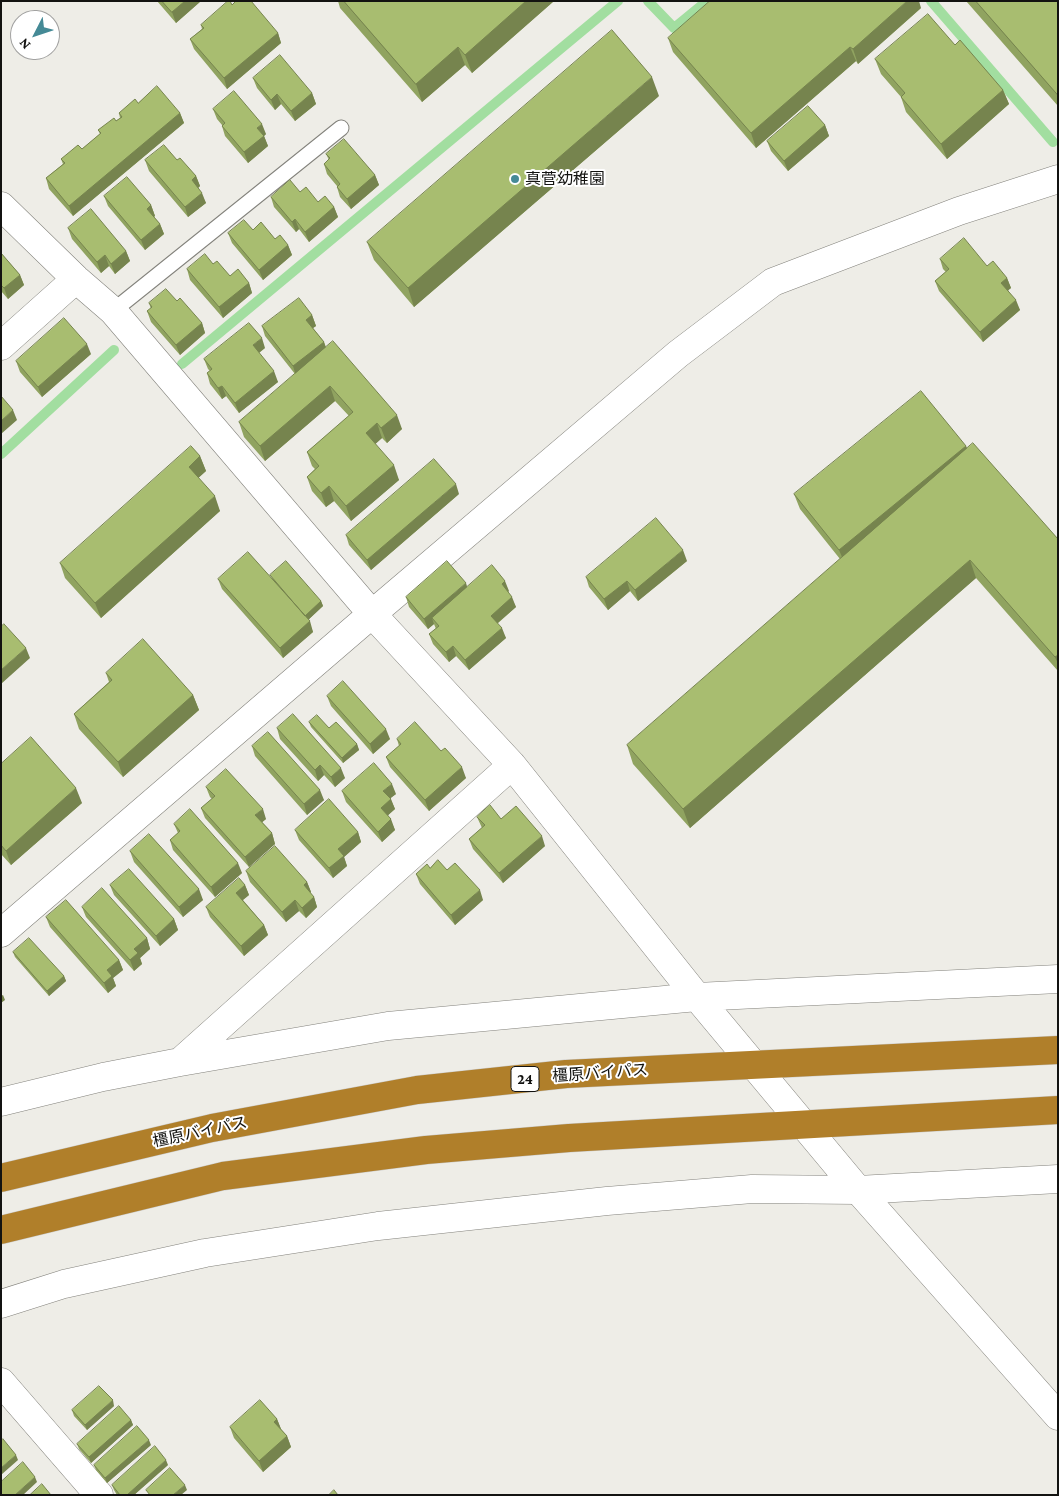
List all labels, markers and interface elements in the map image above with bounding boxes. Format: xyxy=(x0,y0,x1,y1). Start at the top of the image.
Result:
north arrow xyxy=(10,10,60,60)
text: N xyxy=(15,35,34,53)
place label: 真菅幼稚園 xyxy=(525,169,605,189)
marker: 真菅幼稚園 xyxy=(509,173,521,185)
street label: 橿原バイパス xyxy=(551,1060,649,1086)
road number: 24 xyxy=(511,1066,539,1092)
street label: 橿原バイパス xyxy=(151,1113,249,1151)

